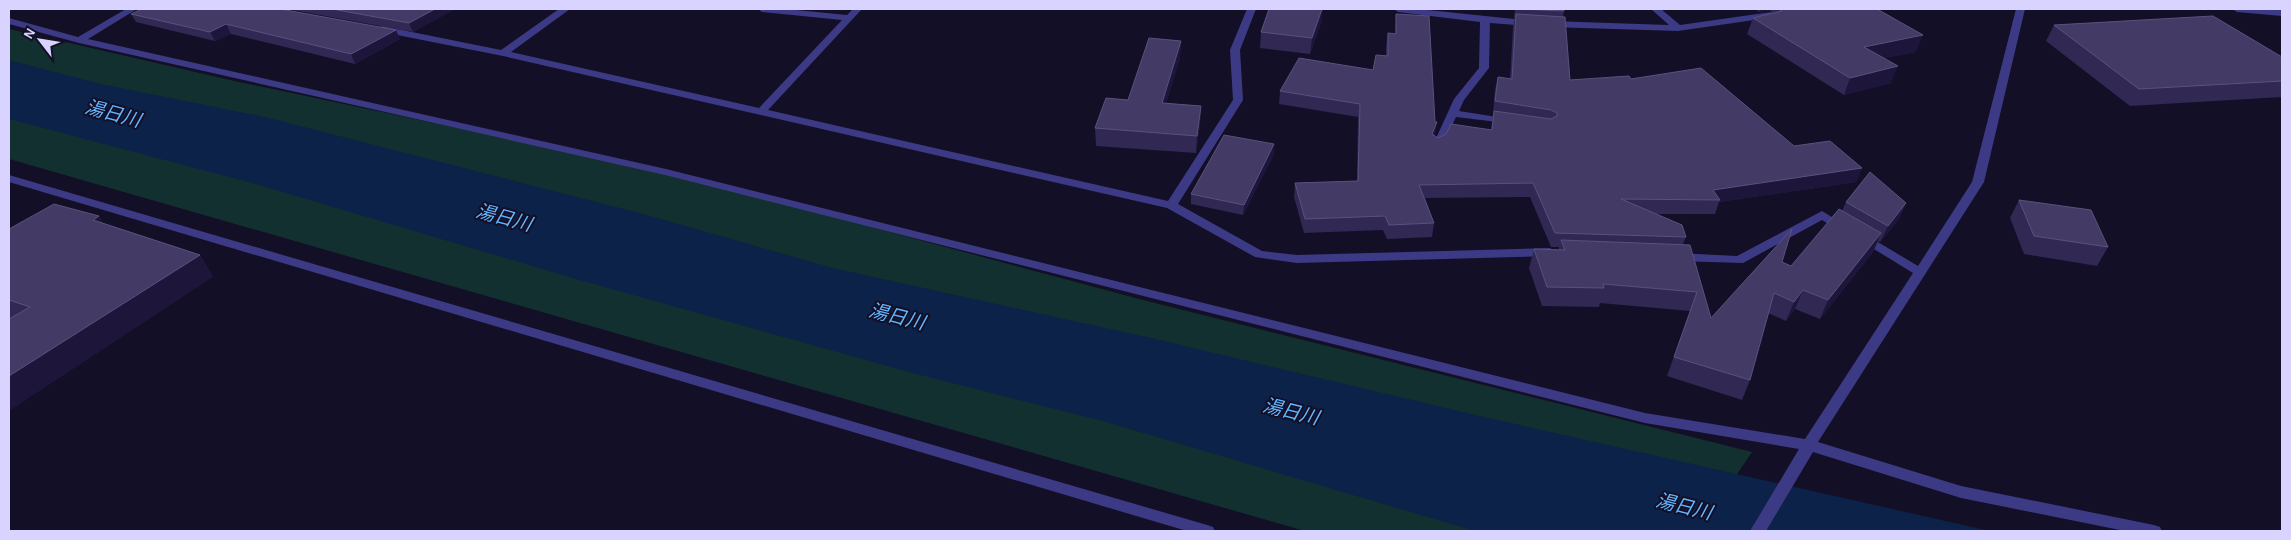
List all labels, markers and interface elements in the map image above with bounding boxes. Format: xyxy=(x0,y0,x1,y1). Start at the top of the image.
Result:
north arrow xyxy=(15,15,65,65)
text: N xyxy=(21,26,38,42)
water label: 湯日川 xyxy=(83,97,145,132)
water label: 湯日川 xyxy=(474,201,536,236)
water label: 湯日川 xyxy=(867,300,929,334)
water label: 湯日川 xyxy=(1261,395,1323,429)
water label: 湯日川 xyxy=(1654,490,1716,524)

